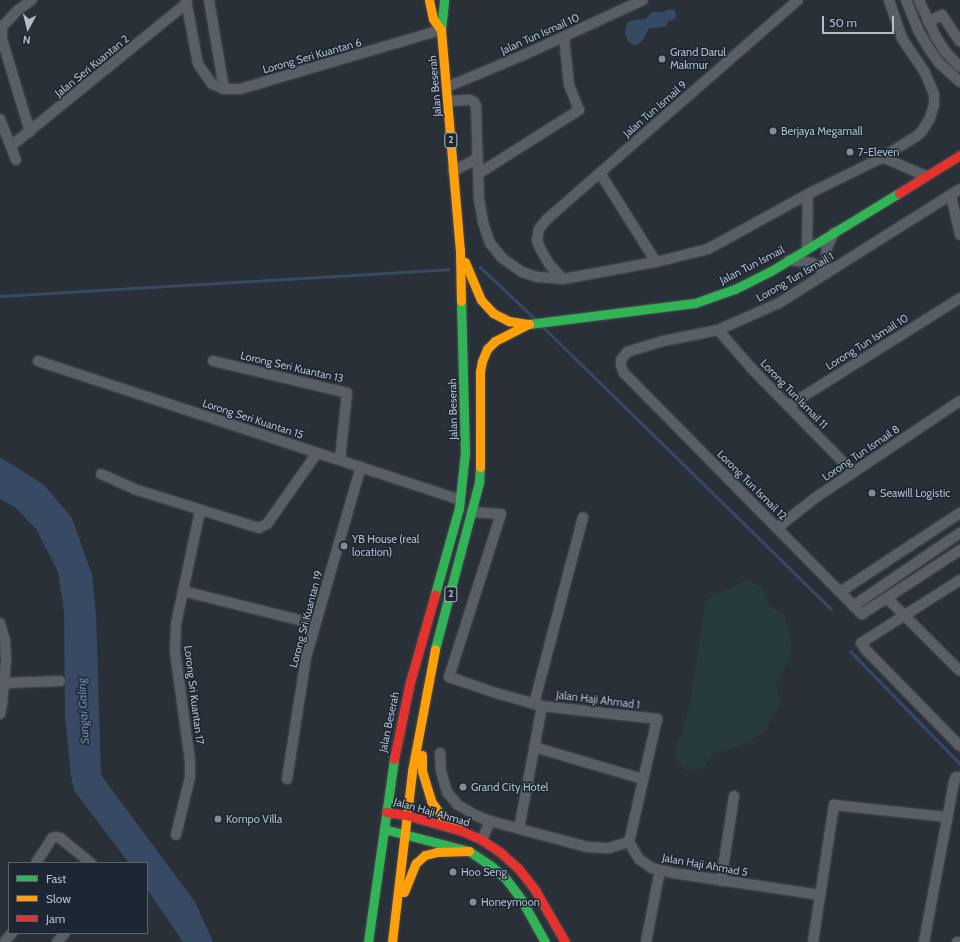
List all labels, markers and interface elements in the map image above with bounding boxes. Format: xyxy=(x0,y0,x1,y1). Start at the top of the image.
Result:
north arrow xyxy=(8,8,48,48)
scale bar xyxy=(824,8,896,34)
street label: Jalan Tun Ismail 10 xyxy=(499,11,581,57)
text: 50 m xyxy=(829,15,857,30)
text: N xyxy=(22,32,31,47)
street label: Jalan Seri Kuantan 2 xyxy=(52,32,132,100)
street label: Lorong Seri Kuantan 6 xyxy=(261,36,363,76)
place label: Grand Darul Makmur xyxy=(670,46,726,72)
marker: Grand Darul Makmur xyxy=(657,54,667,64)
street label: Jalan Beserah xyxy=(426,55,444,117)
street label: Jalan Tun Ismail 9 xyxy=(621,78,689,140)
place label: Berjaya Megamall xyxy=(781,124,863,138)
marker: Berjaya Megamall xyxy=(768,126,778,136)
road number: 2 xyxy=(444,132,458,148)
place label: 7-Eleven xyxy=(858,145,899,159)
marker: 7-Eleven xyxy=(845,147,855,157)
street label: Jalan Tun Ismail xyxy=(717,243,787,287)
street label: Lorong Tun Ismail 1 xyxy=(754,249,836,305)
street label: Lorong Tun Ismail 10 xyxy=(823,311,911,373)
street label: Lorong Seri Kuantan 13 xyxy=(239,349,345,385)
street label: Lorong Tun Ismail 11 xyxy=(758,357,830,431)
street label: Jalan Beserah xyxy=(446,378,460,440)
street label: Lorong Seri Kuantan 15 xyxy=(201,396,305,442)
street label: Lorong Tun Ismail 8 xyxy=(820,422,902,484)
street label: Lorong Tun Ismail 12 xyxy=(714,447,790,523)
place label: Seawill Logistic xyxy=(880,486,950,500)
marker: Seawill Logistic xyxy=(867,488,877,498)
place label: YB House (real location) xyxy=(352,533,419,559)
marker: YB House (real location) xyxy=(339,541,349,551)
street label: Lorong Sri Kuantan 19 xyxy=(287,569,325,669)
road number: 2 xyxy=(444,586,458,602)
street label: Lorong Sri Kuantan 17 xyxy=(181,645,207,745)
water label: Sungai Galing xyxy=(74,677,92,745)
street label: Jalan Haji Ahmad 1 xyxy=(555,688,641,712)
street label: Jalan Beserah xyxy=(376,691,402,753)
place label: Grand City Hotel xyxy=(471,780,548,794)
marker: Grand City Hotel xyxy=(458,782,468,792)
street label: Jalan Haji Ahmad xyxy=(393,795,471,829)
place label: Kompo Villa xyxy=(226,812,282,826)
marker: Kompo Villa xyxy=(213,814,223,824)
street label: Jalan Haji Ahmad 5 xyxy=(661,851,749,879)
legend xyxy=(8,862,148,934)
place label: Hoo Seng xyxy=(461,865,507,879)
marker: Hoo Seng xyxy=(448,867,458,877)
text: Fast xyxy=(46,871,66,886)
text: Slow xyxy=(46,891,71,906)
place label: Honeymoon xyxy=(481,895,540,909)
marker: Honeymoon xyxy=(468,897,478,907)
text: Jam xyxy=(46,911,65,926)

